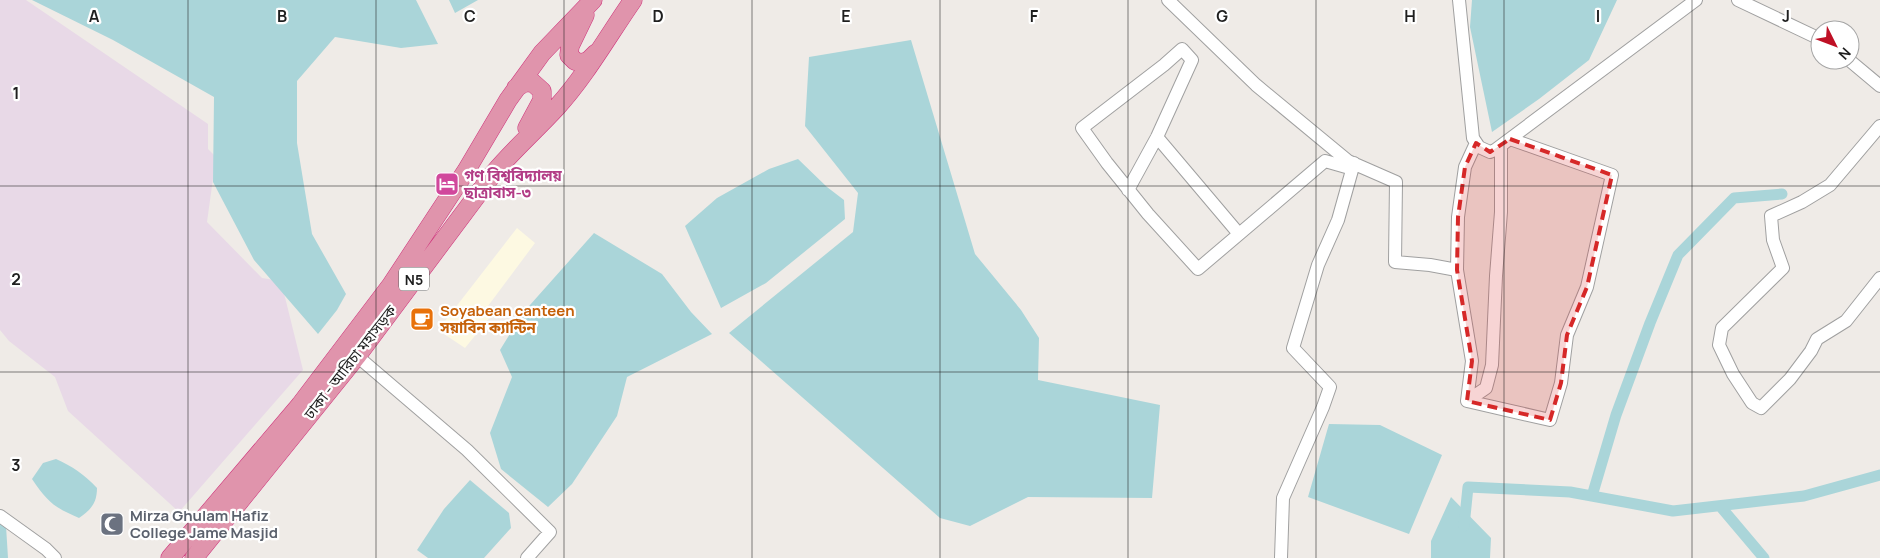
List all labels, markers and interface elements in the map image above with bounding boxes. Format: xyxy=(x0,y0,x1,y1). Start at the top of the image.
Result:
text: A xyxy=(89,5,100,27)
text: B xyxy=(277,5,287,27)
text: C xyxy=(464,5,476,27)
text: D xyxy=(652,5,664,27)
text: E xyxy=(841,5,851,27)
text: F xyxy=(1030,5,1039,27)
text: G xyxy=(1216,5,1228,27)
text: H xyxy=(1404,5,1416,27)
text: I xyxy=(1596,5,1600,27)
text: J xyxy=(1782,5,1790,27)
north arrow xyxy=(1810,20,1860,70)
text: N xyxy=(1835,44,1855,64)
text: 1 xyxy=(12,82,20,104)
place label: গণ বিশ্ববিদ্যালয় ছাত্রাবাস-৩ xyxy=(463,165,563,203)
hotel icon: গণ বিশ্ববিদ্যালয় ছাত্রাবাস-৩ xyxy=(434,171,460,197)
text: 2 xyxy=(11,268,21,290)
road number: N5 xyxy=(399,268,429,290)
street label: ঢাকা - আরিচা মহাসড়ক xyxy=(298,300,402,424)
place label: Soyabean canteen সয়াবিন ক্যান্টিন xyxy=(439,300,575,338)
cafe icon: Soyabean canteen সয়াবিন ক্যান্টিন xyxy=(409,306,435,332)
text: 3 xyxy=(11,454,21,476)
place label: Mirza Ghulam Hafiz College Jame Masjid xyxy=(130,505,278,543)
mosque icon: Mirza Ghulam Hafiz College Jame Masjid xyxy=(99,511,125,537)

